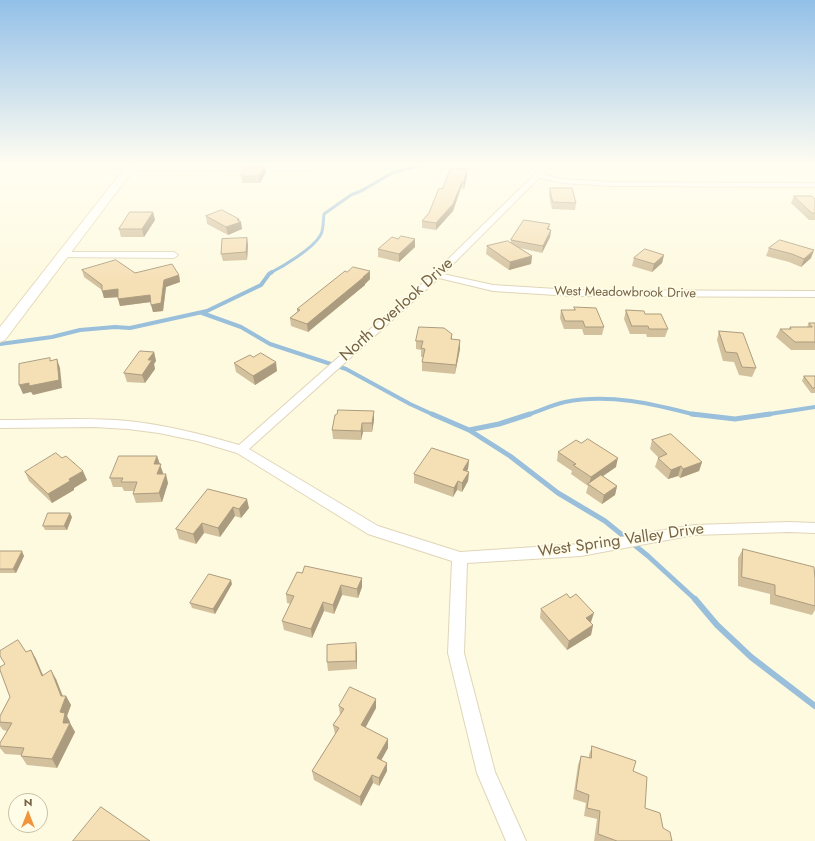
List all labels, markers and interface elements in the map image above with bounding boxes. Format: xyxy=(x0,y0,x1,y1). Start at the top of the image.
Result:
street label: North Overlook Drive xyxy=(336,254,458,366)
street label: West Meadowbrook Drive xyxy=(554,284,696,302)
street label: West Spring Valley Drive xyxy=(537,520,705,562)
north arrow xyxy=(8,793,48,833)
text: N xyxy=(24,794,32,810)

